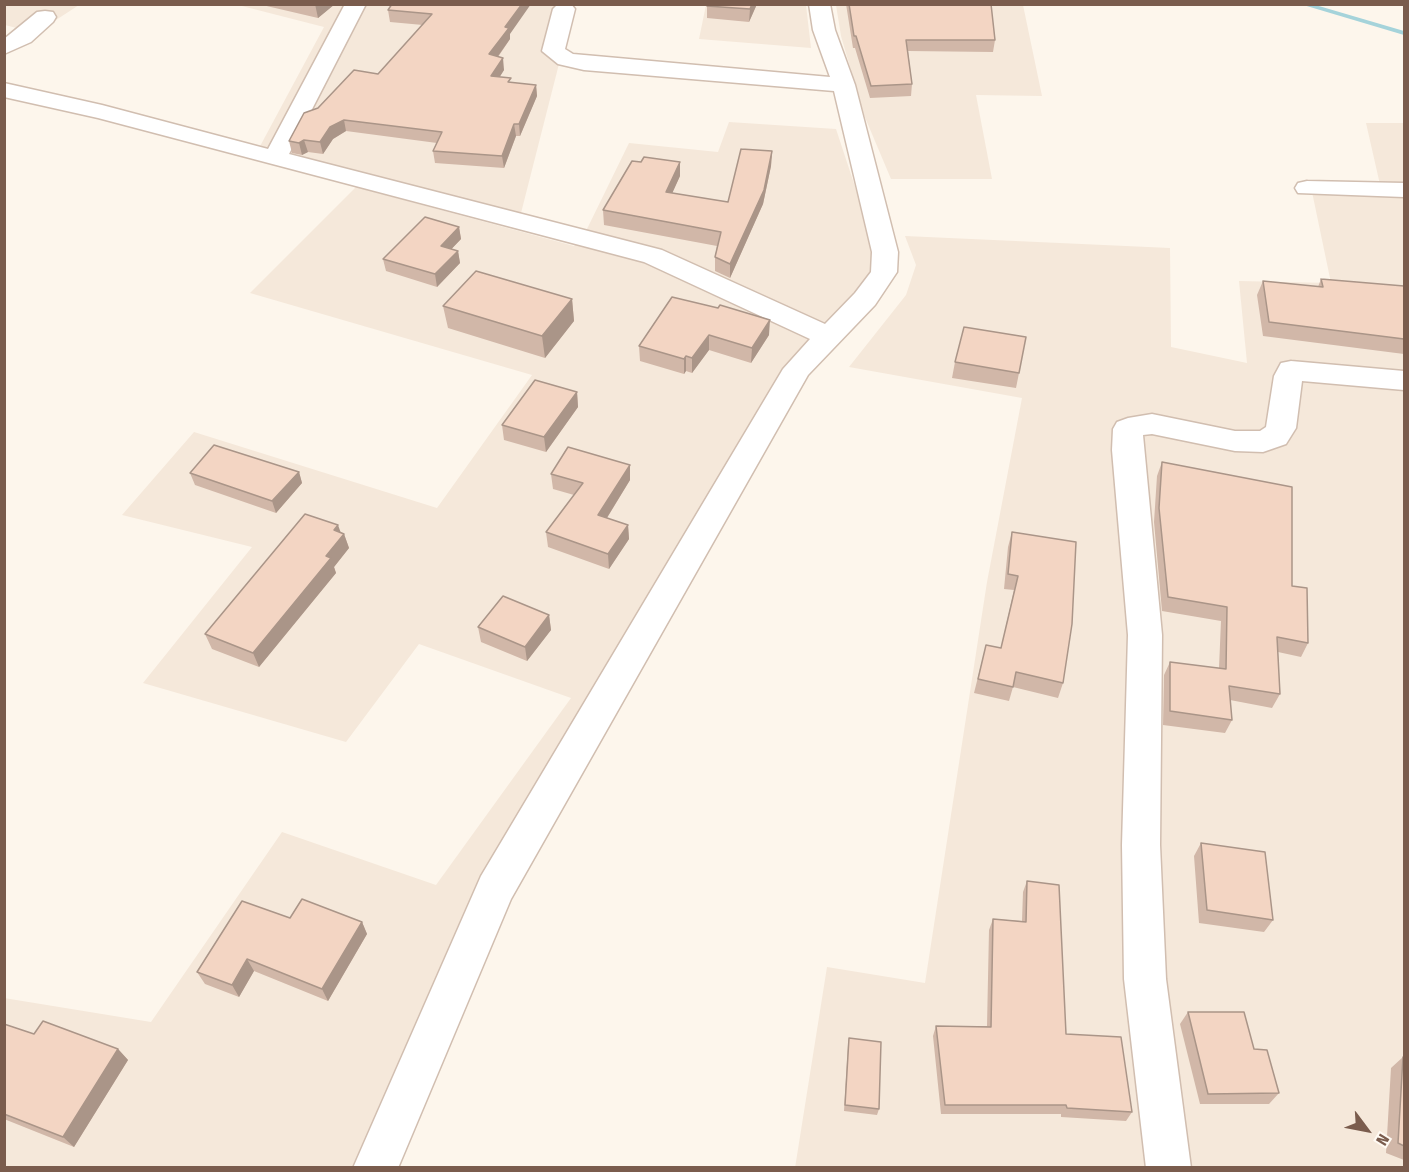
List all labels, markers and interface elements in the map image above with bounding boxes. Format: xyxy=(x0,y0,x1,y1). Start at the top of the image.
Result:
north arrow xyxy=(1337,1100,1397,1160)
text: N xyxy=(1372,1131,1393,1149)

